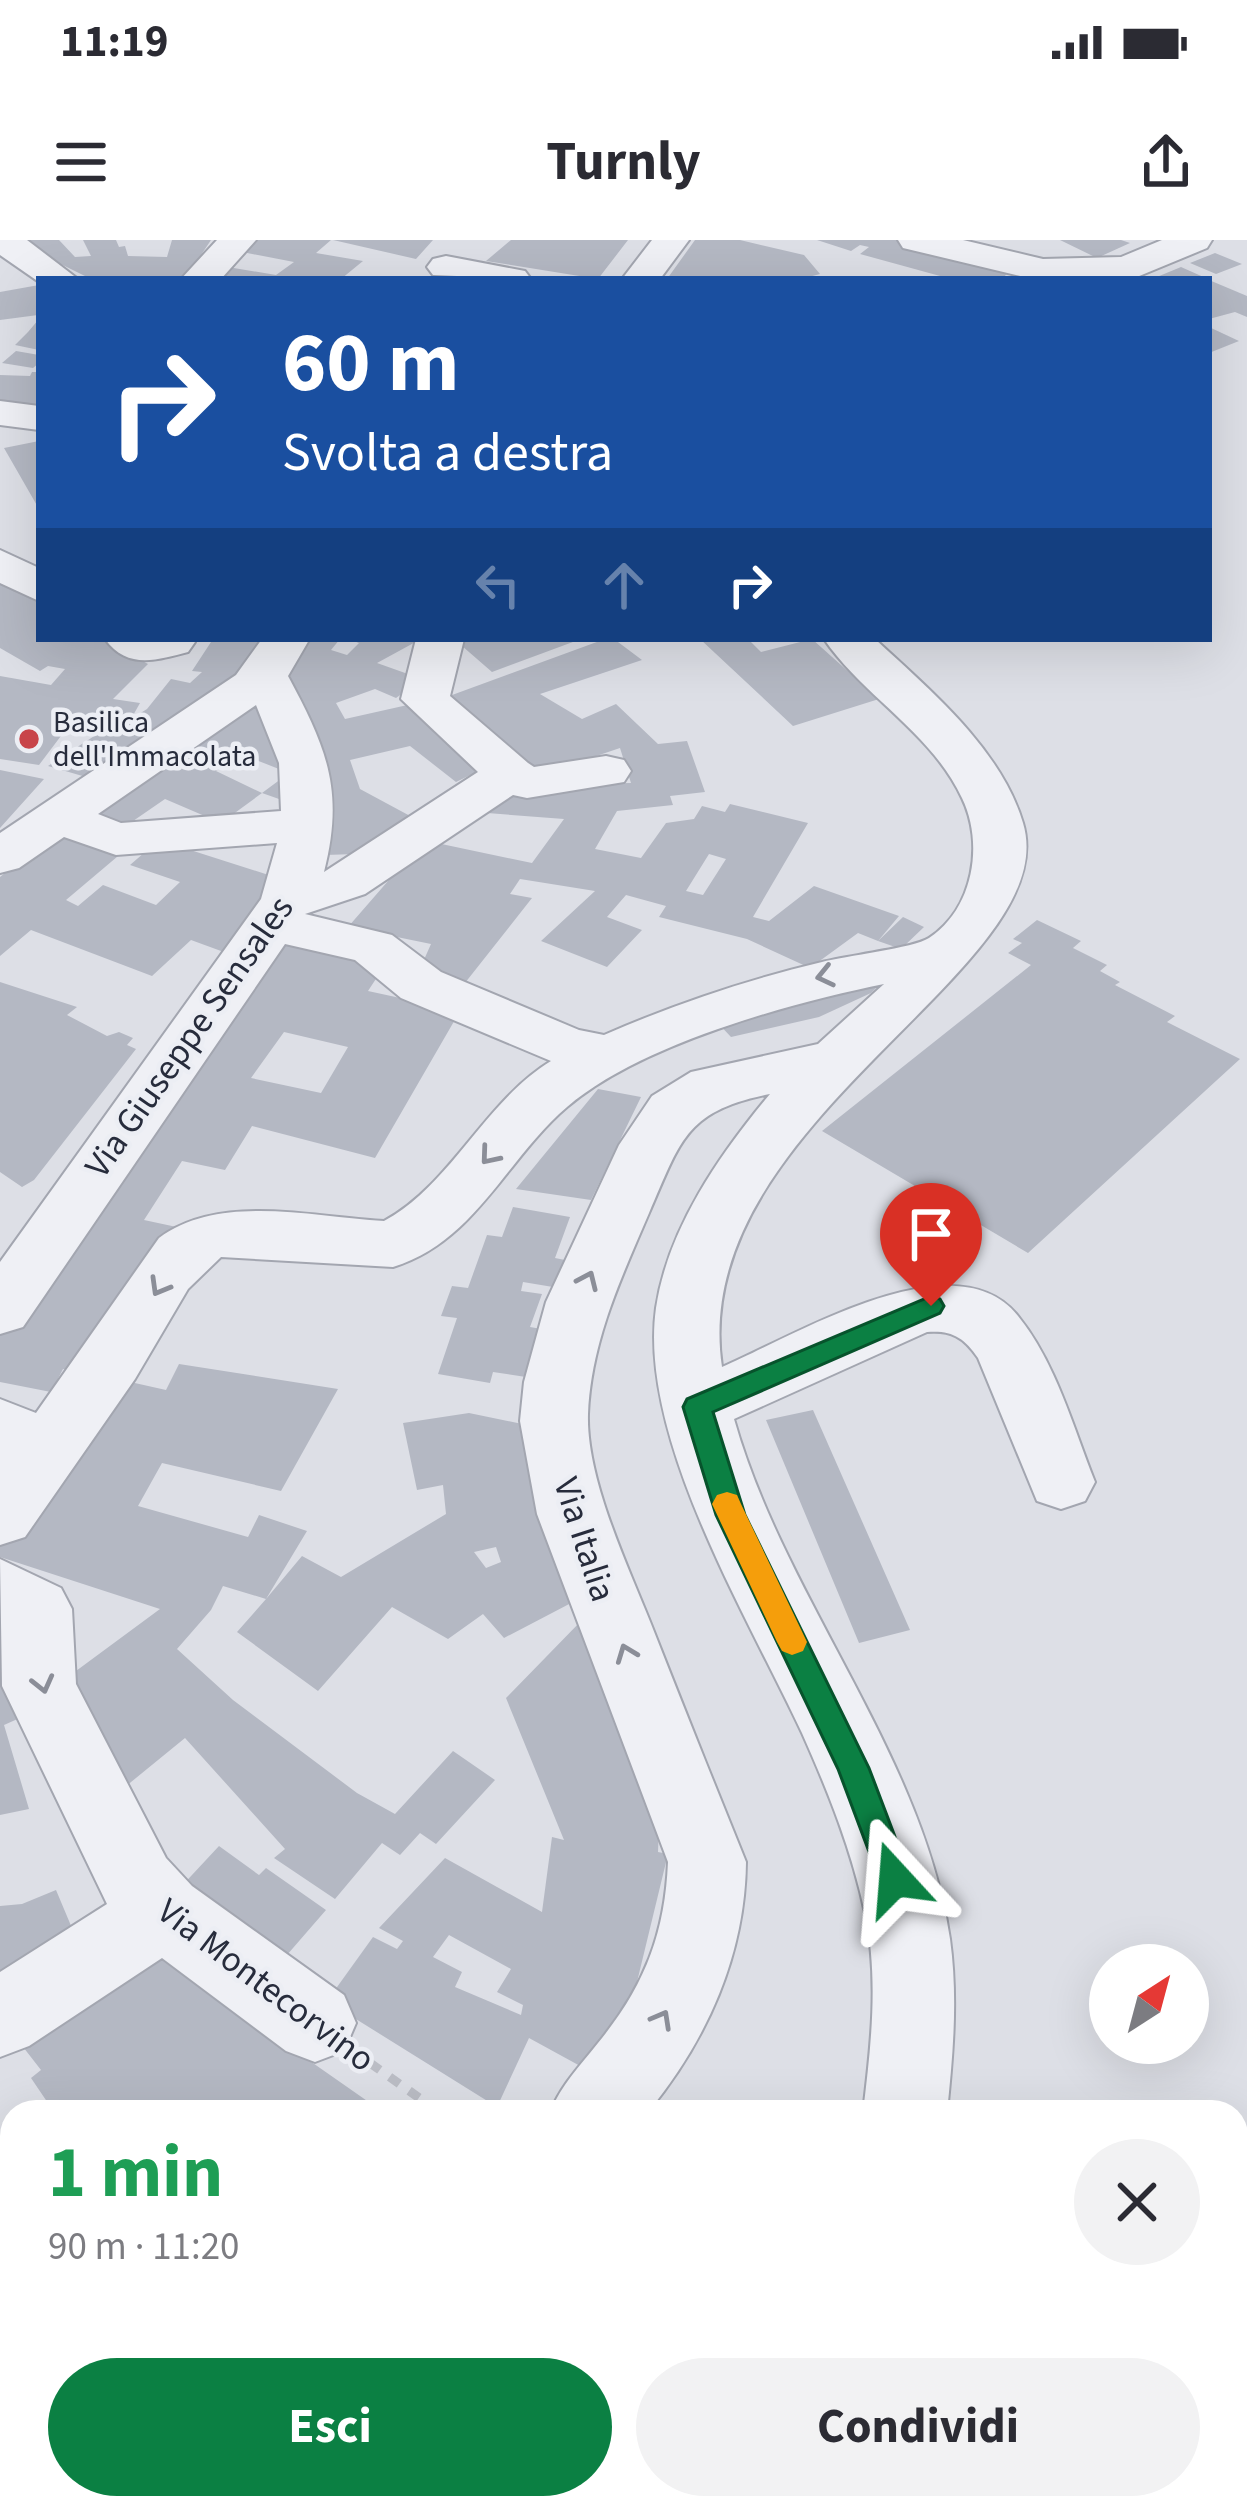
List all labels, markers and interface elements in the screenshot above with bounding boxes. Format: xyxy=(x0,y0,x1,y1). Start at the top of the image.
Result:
text: 11:19 xyxy=(60,10,169,74)
text: Turnly xyxy=(546,124,701,201)
icon: menu xyxy=(48,129,114,195)
icon: share xyxy=(1133,129,1199,195)
text: 60 m xyxy=(282,304,460,424)
icon: right xyxy=(84,324,240,480)
text: Svolta a destra xyxy=(282,415,613,492)
icon: left xyxy=(465,552,531,618)
icon: ahead xyxy=(591,552,657,618)
icon: right xyxy=(717,552,783,618)
place label: Basilica dell'Immacolata xyxy=(53,701,256,778)
marker: Basilica dell'Immacolata xyxy=(16,726,42,752)
street label: Via Giuseppe Sensales xyxy=(73,886,306,1188)
one-way arrow xyxy=(816,963,836,988)
one-way arrow xyxy=(482,1142,504,1164)
pin xyxy=(880,1183,982,1306)
icon: arrive xyxy=(898,1201,964,1267)
one-way arrow xyxy=(574,1271,597,1292)
one-way arrow xyxy=(150,1274,173,1295)
street label: Via Italia xyxy=(541,1471,629,1608)
one-way arrow xyxy=(616,1644,640,1665)
one-way arrow xyxy=(29,1673,54,1694)
position arrow xyxy=(832,1816,958,1942)
street label: Via Montecorvino xyxy=(146,1886,386,2084)
north arrow xyxy=(1089,1944,1209,2064)
map controls xyxy=(1089,1944,1209,2064)
one-way arrow xyxy=(648,2010,671,2032)
text: 1 min xyxy=(48,2122,223,2225)
button: close xyxy=(1074,2139,1200,2265)
text: 90 m · 11:20 xyxy=(48,2219,239,2275)
button: Esci xyxy=(48,2358,612,2496)
button: Condividi xyxy=(636,2358,1200,2496)

